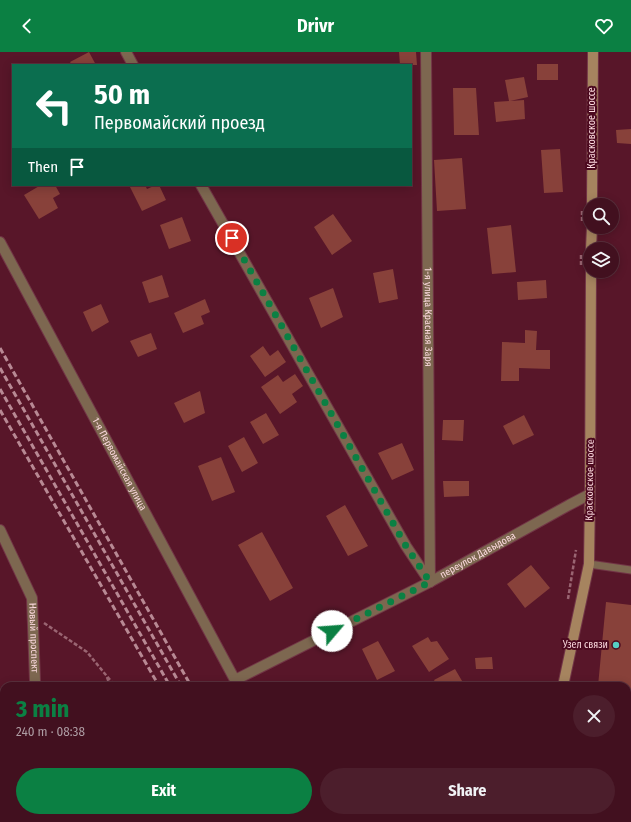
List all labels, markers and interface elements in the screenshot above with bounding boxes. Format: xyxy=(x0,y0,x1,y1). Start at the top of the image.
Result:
icon: back xyxy=(16,15,38,37)
text: Drivr xyxy=(297,15,334,37)
icon: heart xyxy=(593,15,615,37)
text: 50 m xyxy=(94,78,150,111)
icon: left xyxy=(28,80,80,132)
street label: Красковское шоссе xyxy=(586,87,598,169)
text: Первомайский проезд xyxy=(94,112,265,134)
icon: arrive xyxy=(66,156,88,178)
text: Then xyxy=(28,158,58,176)
map controls xyxy=(583,198,619,278)
button: search xyxy=(583,198,619,234)
pin xyxy=(215,221,249,255)
icon: arrive xyxy=(221,227,243,249)
button: layers xyxy=(583,242,619,278)
street label: 1-я улица Красная Заря xyxy=(422,267,434,367)
street label: 1-я Первомайская улица xyxy=(89,415,149,513)
street label: Красковское шоссе xyxy=(583,439,597,521)
street label: переулок Давыдова xyxy=(438,530,518,581)
street label: Новый проспект xyxy=(26,603,41,674)
position arrow xyxy=(311,610,353,652)
place label: Узел связи xyxy=(562,639,608,651)
marker: Узел связи xyxy=(611,640,621,650)
text: 3 min xyxy=(16,695,69,723)
button: close xyxy=(573,695,615,737)
text: 240 m · 08:38 xyxy=(16,724,85,739)
button: Exit xyxy=(16,768,312,814)
button: Share xyxy=(320,768,615,814)

